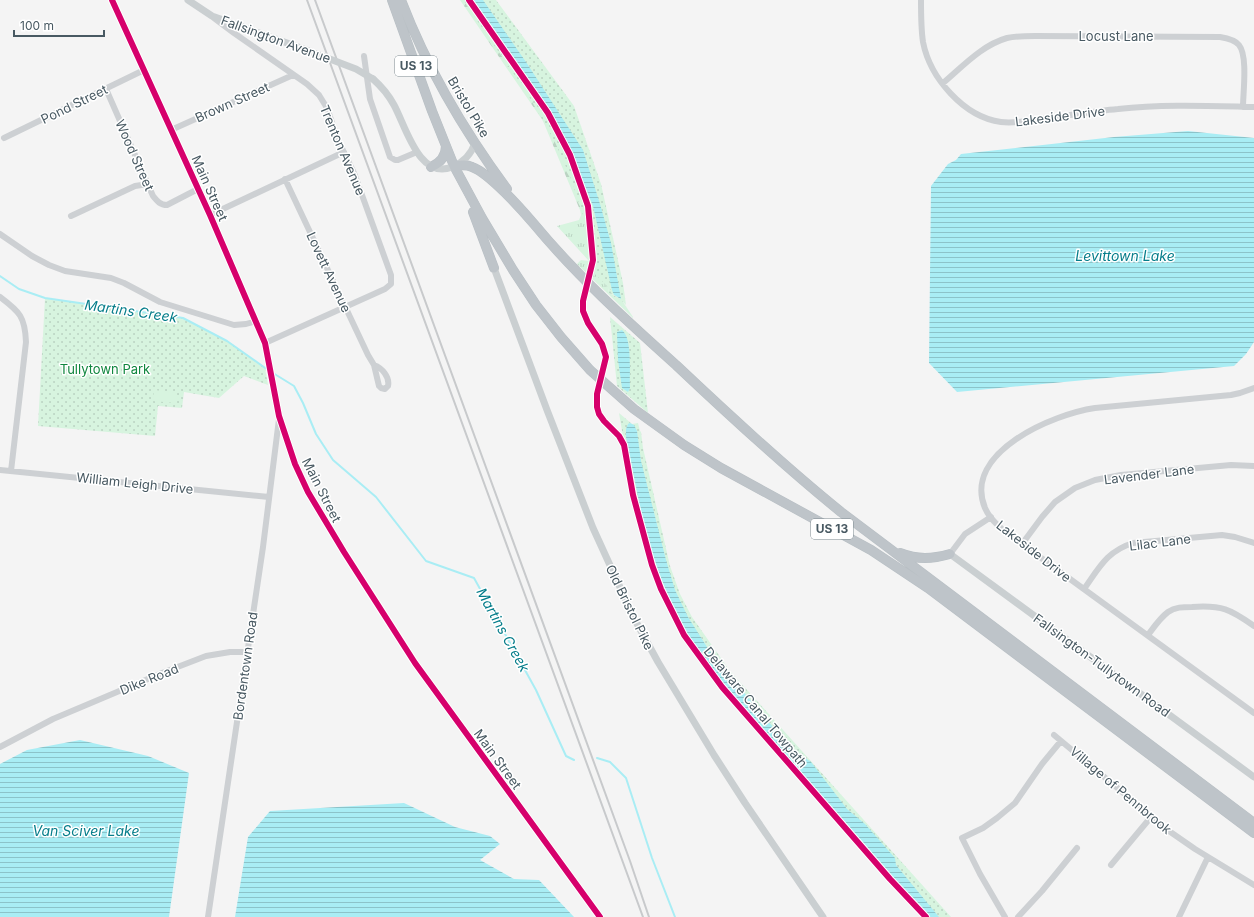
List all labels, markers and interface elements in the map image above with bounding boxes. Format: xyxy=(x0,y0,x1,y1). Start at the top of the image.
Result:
scale bar xyxy=(14,12,104,38)
street label: Fallsington Avenue xyxy=(219,12,333,66)
text: 100 m xyxy=(20,18,54,33)
street label: Locust Lane xyxy=(1079,28,1153,44)
road number: US 13 xyxy=(395,56,437,76)
street label: Bristol Pike xyxy=(445,74,493,140)
street label: Brown Street xyxy=(192,79,272,125)
street label: Pond Street xyxy=(38,81,110,127)
street label: Trenton Avenue xyxy=(317,102,369,198)
street label: Lakeside Drive xyxy=(1014,103,1106,129)
street label: Wood Street xyxy=(112,117,158,193)
street label: Main Street xyxy=(188,153,232,223)
street label: Lovett Avenue xyxy=(303,229,355,315)
water label: Levittown Lake xyxy=(1075,247,1175,264)
water label: Martins Creek xyxy=(84,296,179,325)
park label: Tullytown Park xyxy=(60,361,150,377)
street label: Main Street xyxy=(299,455,345,525)
street label: Lavender Lane xyxy=(1103,461,1195,487)
street label: William Leigh Drive xyxy=(76,469,194,497)
street label: Lakeside Drive xyxy=(993,517,1075,585)
road number: US 13 xyxy=(811,519,853,539)
street label: Lilac Lane xyxy=(1128,530,1192,554)
street label: Old Bristol Pike xyxy=(602,562,658,652)
water label: Martins Creek xyxy=(473,585,534,675)
street label: Fallsington-Tullytown Road xyxy=(1030,610,1174,720)
street label: Bordentown Road xyxy=(229,611,261,721)
street label: Delaware Canal Towpath xyxy=(701,643,811,771)
street label: Dike Road xyxy=(117,660,181,698)
street label: Main Street xyxy=(471,726,525,792)
street label: Village of Pennbrook xyxy=(1067,743,1175,837)
water label: Van Sciver Lake xyxy=(33,822,139,839)

